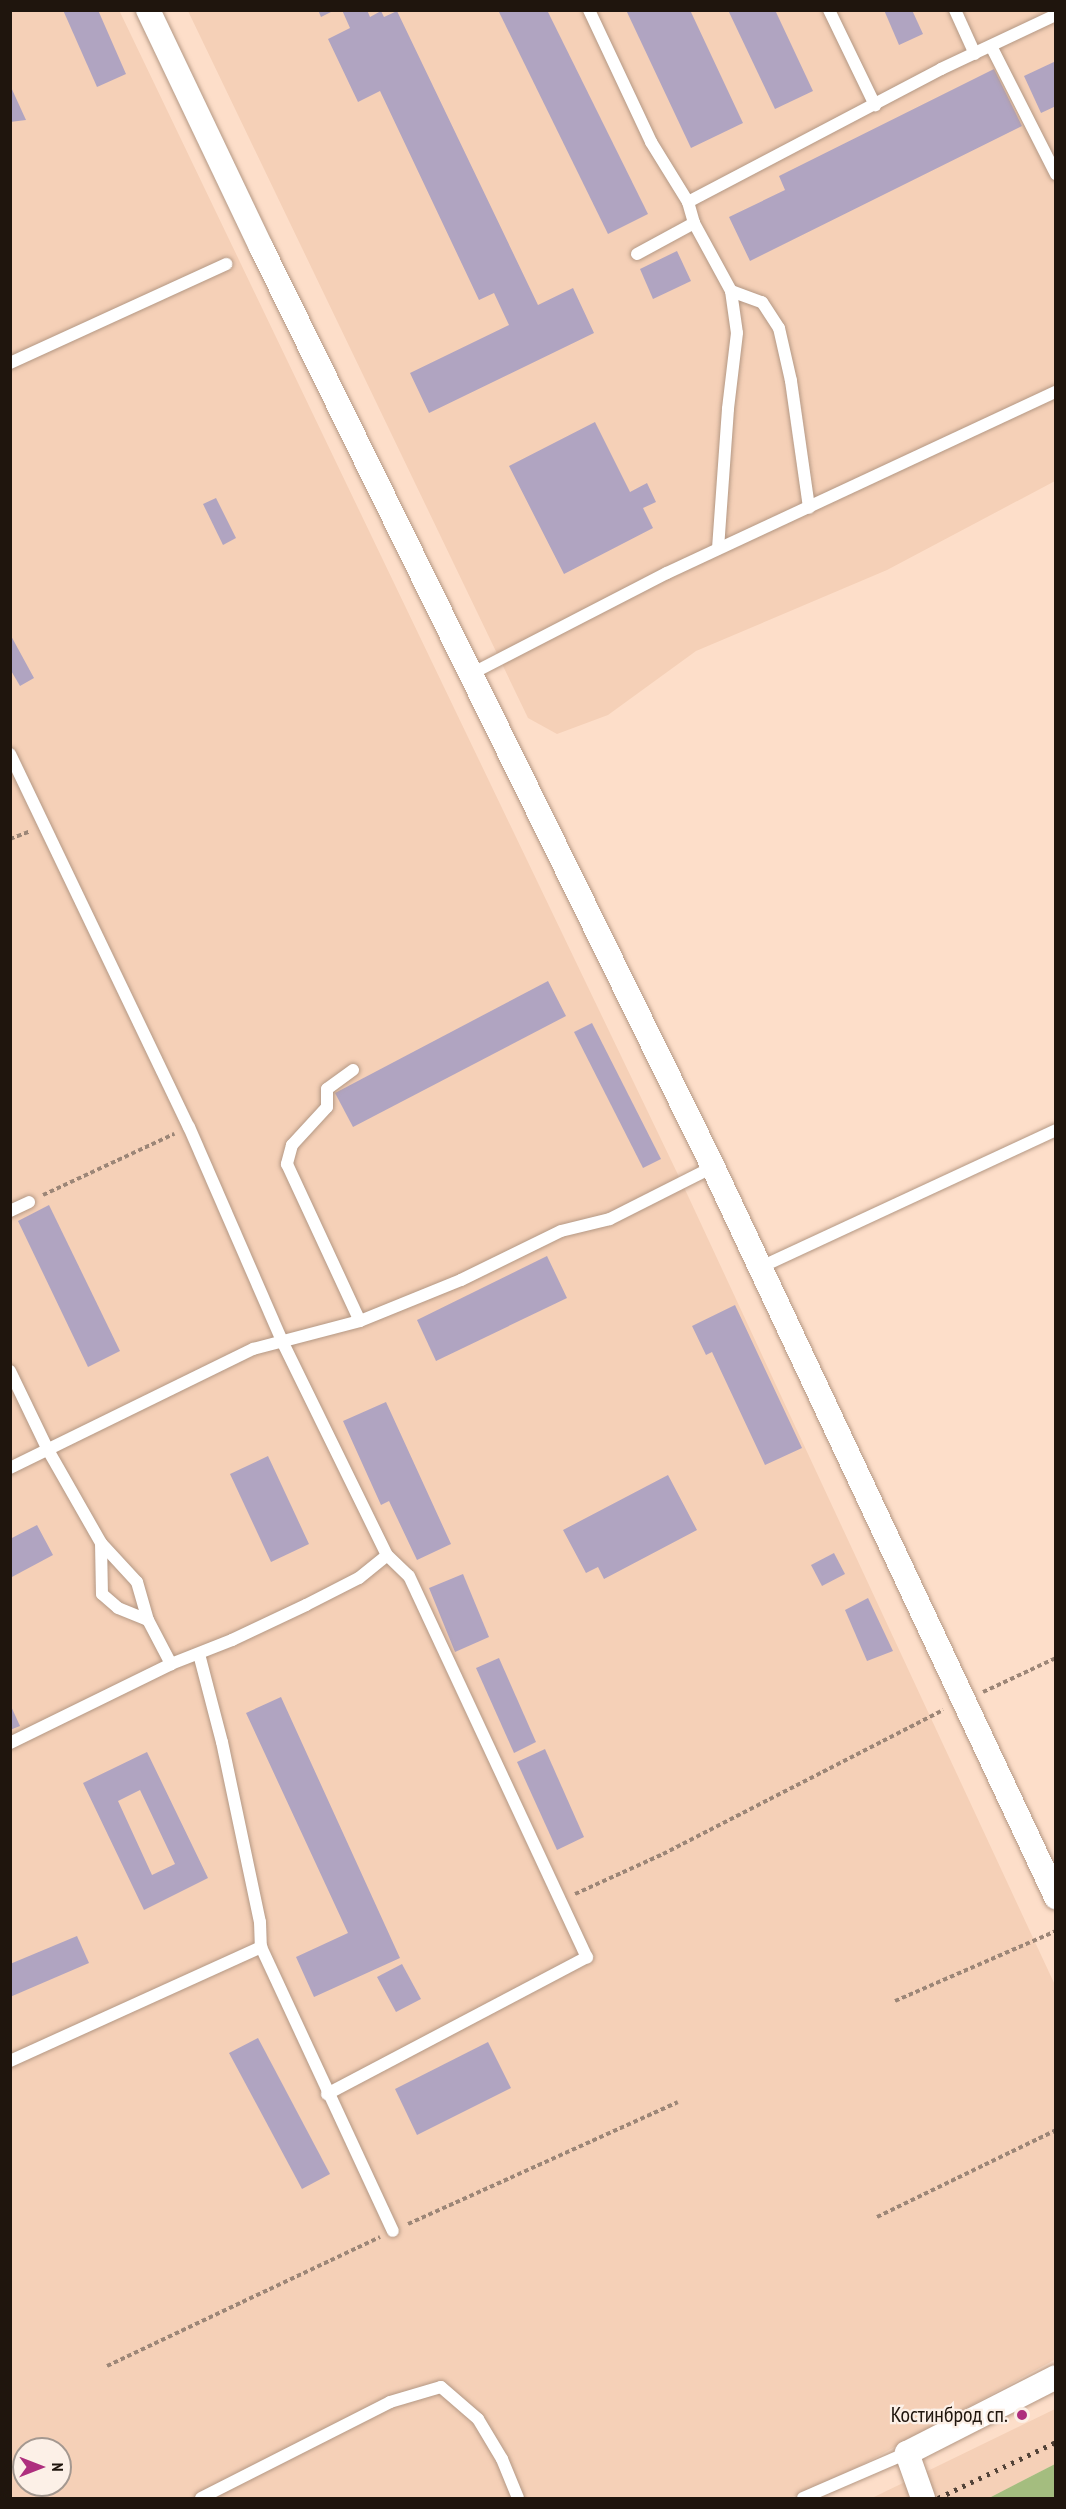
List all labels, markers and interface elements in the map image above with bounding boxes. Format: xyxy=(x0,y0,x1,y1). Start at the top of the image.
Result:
place label: Костинброд сп. xyxy=(891,2402,1008,2428)
marker: Костинброд сп. xyxy=(1013,2406,1031,2424)
north arrow xyxy=(12,2437,72,2497)
text: N xyxy=(48,2463,68,2471)

